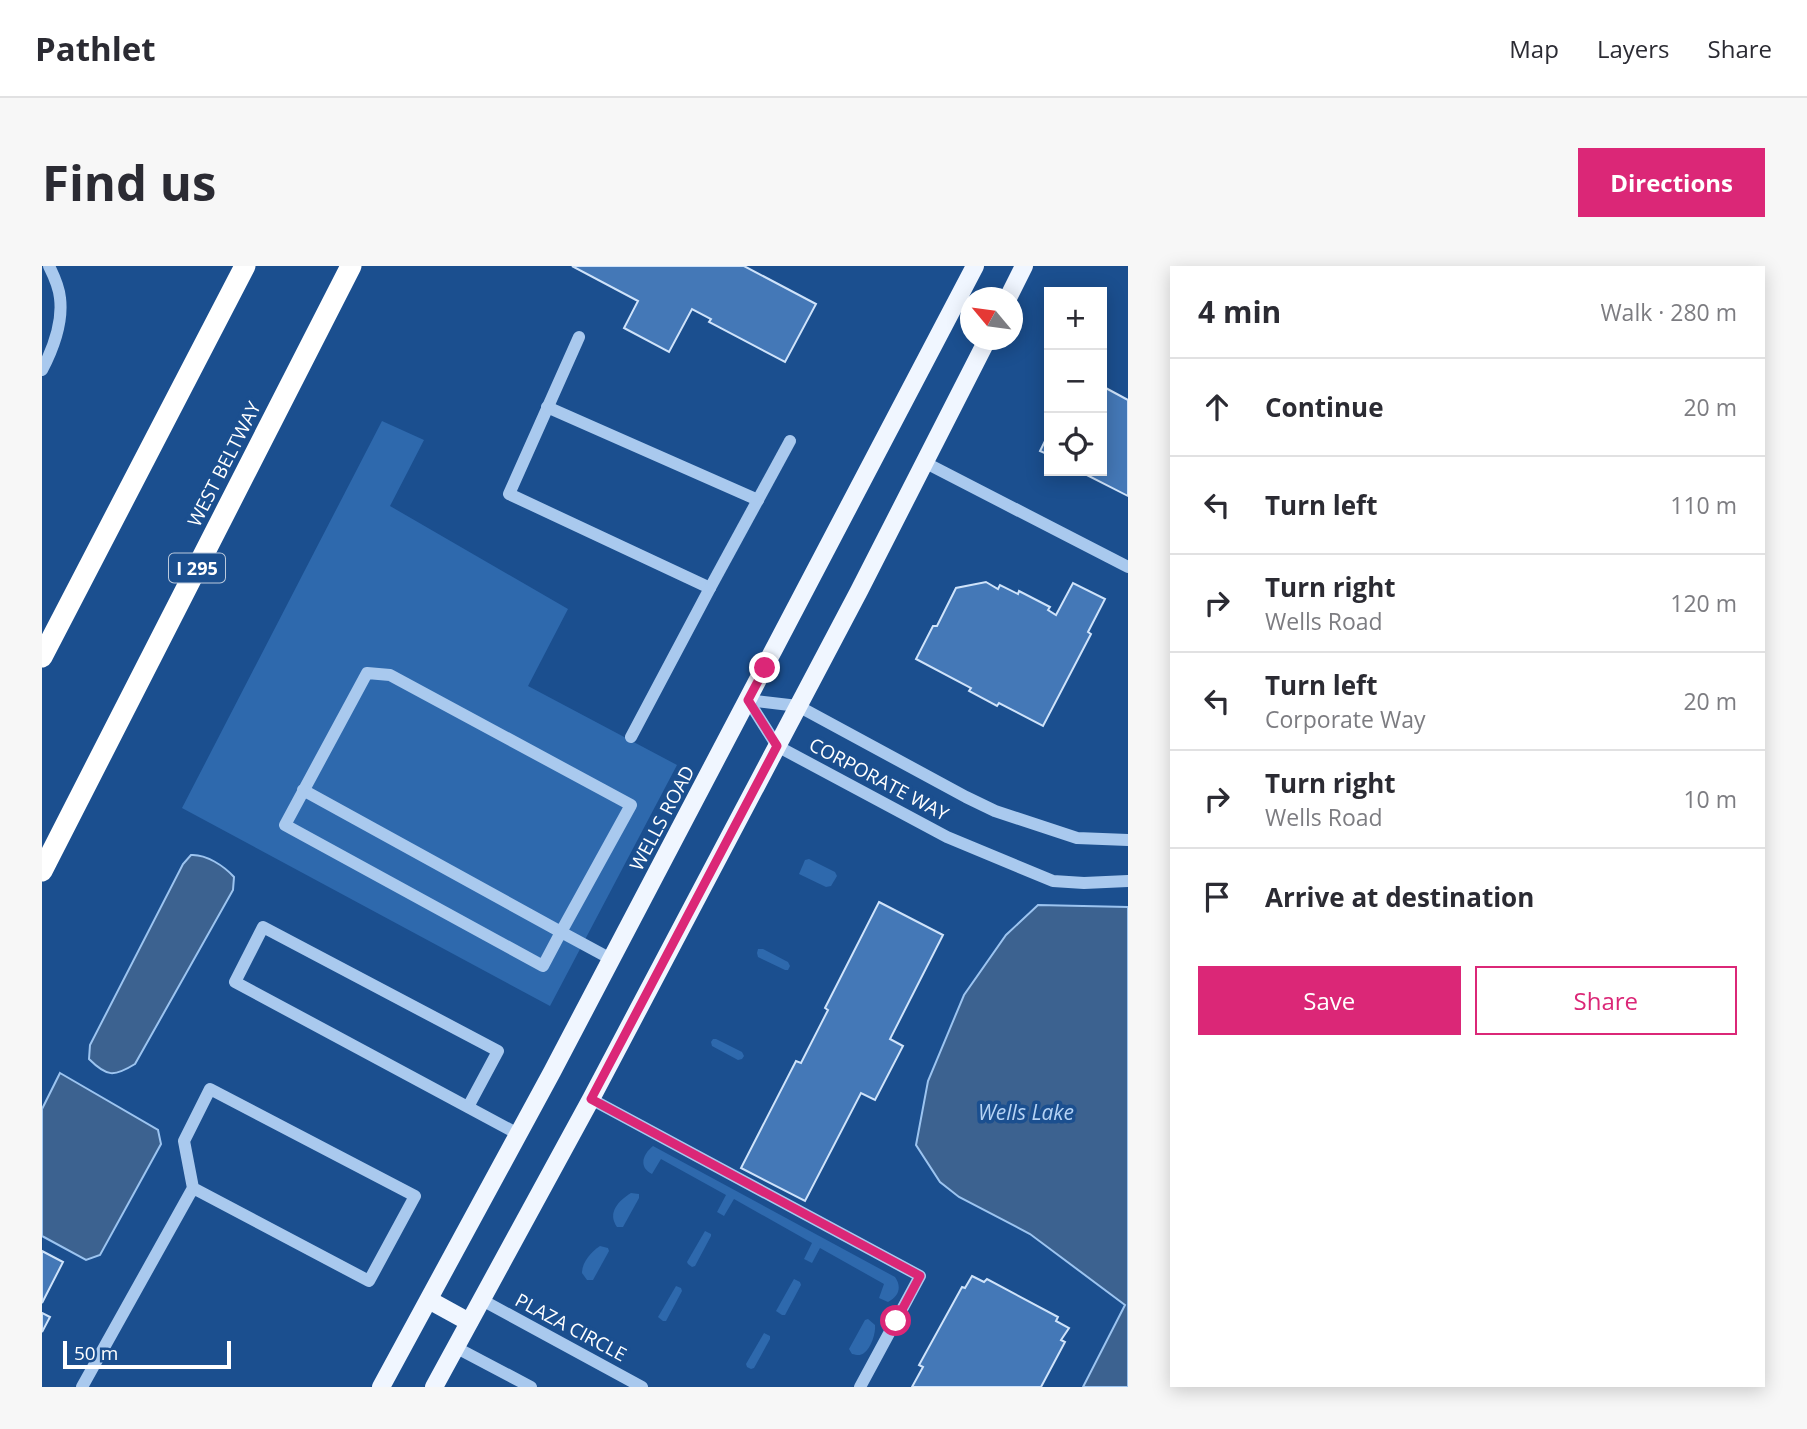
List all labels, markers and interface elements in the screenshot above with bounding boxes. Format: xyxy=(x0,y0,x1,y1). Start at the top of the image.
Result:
text: Pathlet xyxy=(35,26,156,71)
text: Map xyxy=(1509,32,1559,65)
text: Layers xyxy=(1597,32,1670,65)
text: Share xyxy=(1708,32,1772,65)
button: Directions xyxy=(1578,148,1765,217)
text: Find us xyxy=(42,149,216,215)
north arrow xyxy=(960,287,1023,350)
map controls xyxy=(1044,287,1107,476)
button: + xyxy=(1044,287,1107,350)
text: 4 min xyxy=(1198,291,1281,332)
text: Walk · 280 m xyxy=(1600,296,1737,328)
button: − xyxy=(1044,350,1107,413)
icon: ahead xyxy=(1198,388,1236,426)
text: Continue xyxy=(1265,389,1384,425)
text: 20 m xyxy=(1683,391,1737,423)
street label: WEST BELTWAY xyxy=(181,397,267,531)
button: locate xyxy=(1044,413,1107,476)
icon: left xyxy=(1198,486,1236,524)
text: Turn left xyxy=(1265,487,1377,523)
text: 110 m xyxy=(1670,489,1737,521)
road number: I 295 xyxy=(169,554,225,582)
text: Turn right xyxy=(1265,569,1396,605)
icon: right xyxy=(1198,584,1236,622)
text: 120 m xyxy=(1670,587,1737,619)
text: Wells Road xyxy=(1265,605,1383,637)
route end xyxy=(749,652,780,683)
text: Turn left xyxy=(1265,667,1377,703)
icon: left xyxy=(1198,682,1236,720)
text: 20 m xyxy=(1683,685,1737,717)
text: Corporate Way xyxy=(1265,703,1425,735)
street label: CORPORATE WAY xyxy=(805,731,954,827)
street label: WELLS ROAD xyxy=(623,761,701,875)
text: Turn right xyxy=(1265,765,1396,801)
icon: right xyxy=(1198,780,1236,818)
text: 10 m xyxy=(1683,783,1737,815)
text: Wells Road xyxy=(1265,801,1383,833)
icon: arrive xyxy=(1198,878,1236,916)
text: Arrive at destination xyxy=(1265,879,1534,915)
button: Save xyxy=(1198,966,1461,1035)
button: Share xyxy=(1475,966,1737,1035)
water label: Wells Lake xyxy=(978,1098,1074,1126)
street label: PLAZA CIRCLE xyxy=(511,1287,631,1367)
route start xyxy=(880,1305,911,1336)
scale bar xyxy=(63,1338,231,1370)
text: 50 m xyxy=(74,1340,118,1366)

